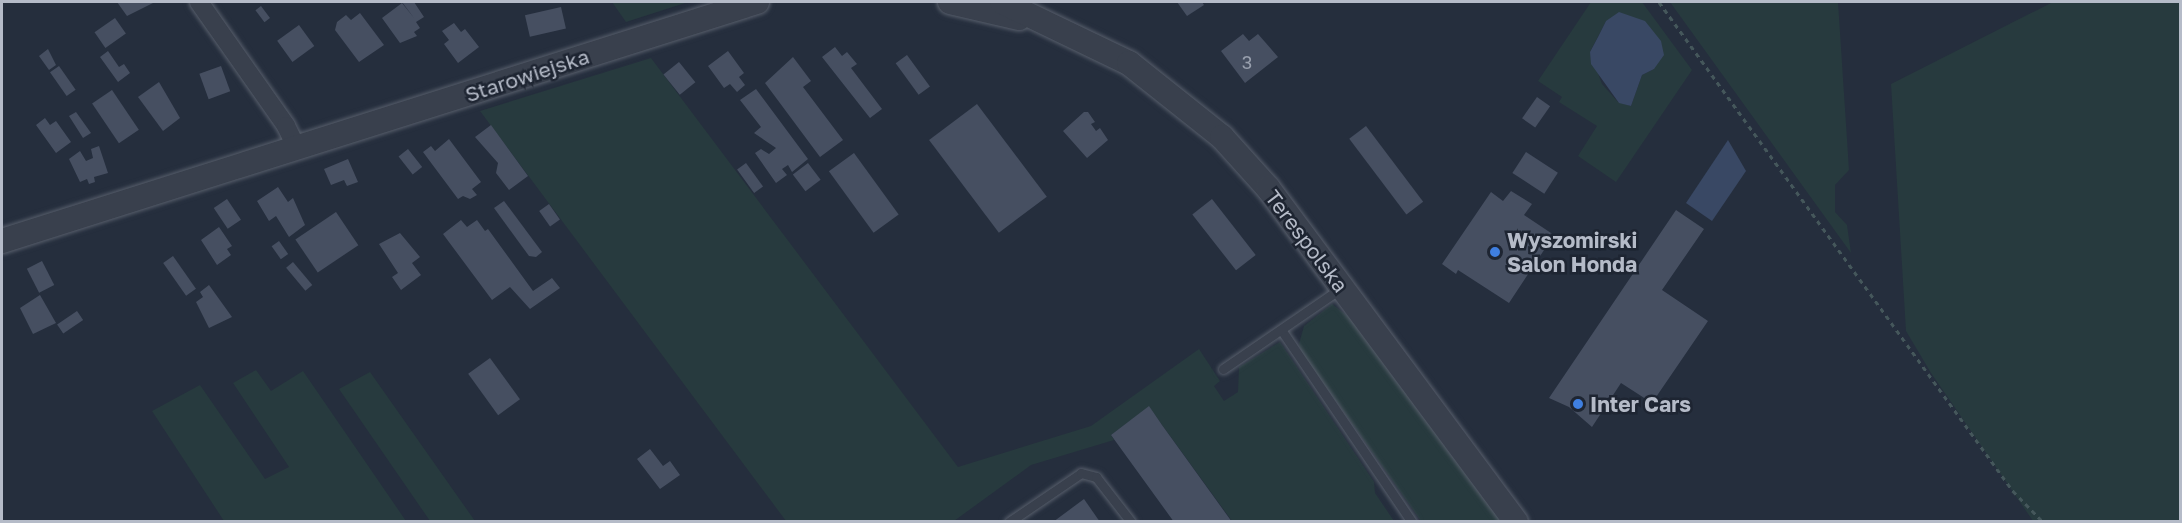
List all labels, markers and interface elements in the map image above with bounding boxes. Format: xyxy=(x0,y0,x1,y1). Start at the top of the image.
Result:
street label: Starowiejska xyxy=(462,43,592,107)
house number: 3 xyxy=(1242,51,1252,73)
street label: Terespolska xyxy=(1260,185,1354,297)
place label: Wyszomirski Salon Honda xyxy=(1507,227,1637,277)
marker: Wyszomirski Salon Honda xyxy=(1488,245,1502,259)
place label: Inter Cars xyxy=(1590,391,1691,417)
marker: Inter Cars xyxy=(1571,397,1585,411)

